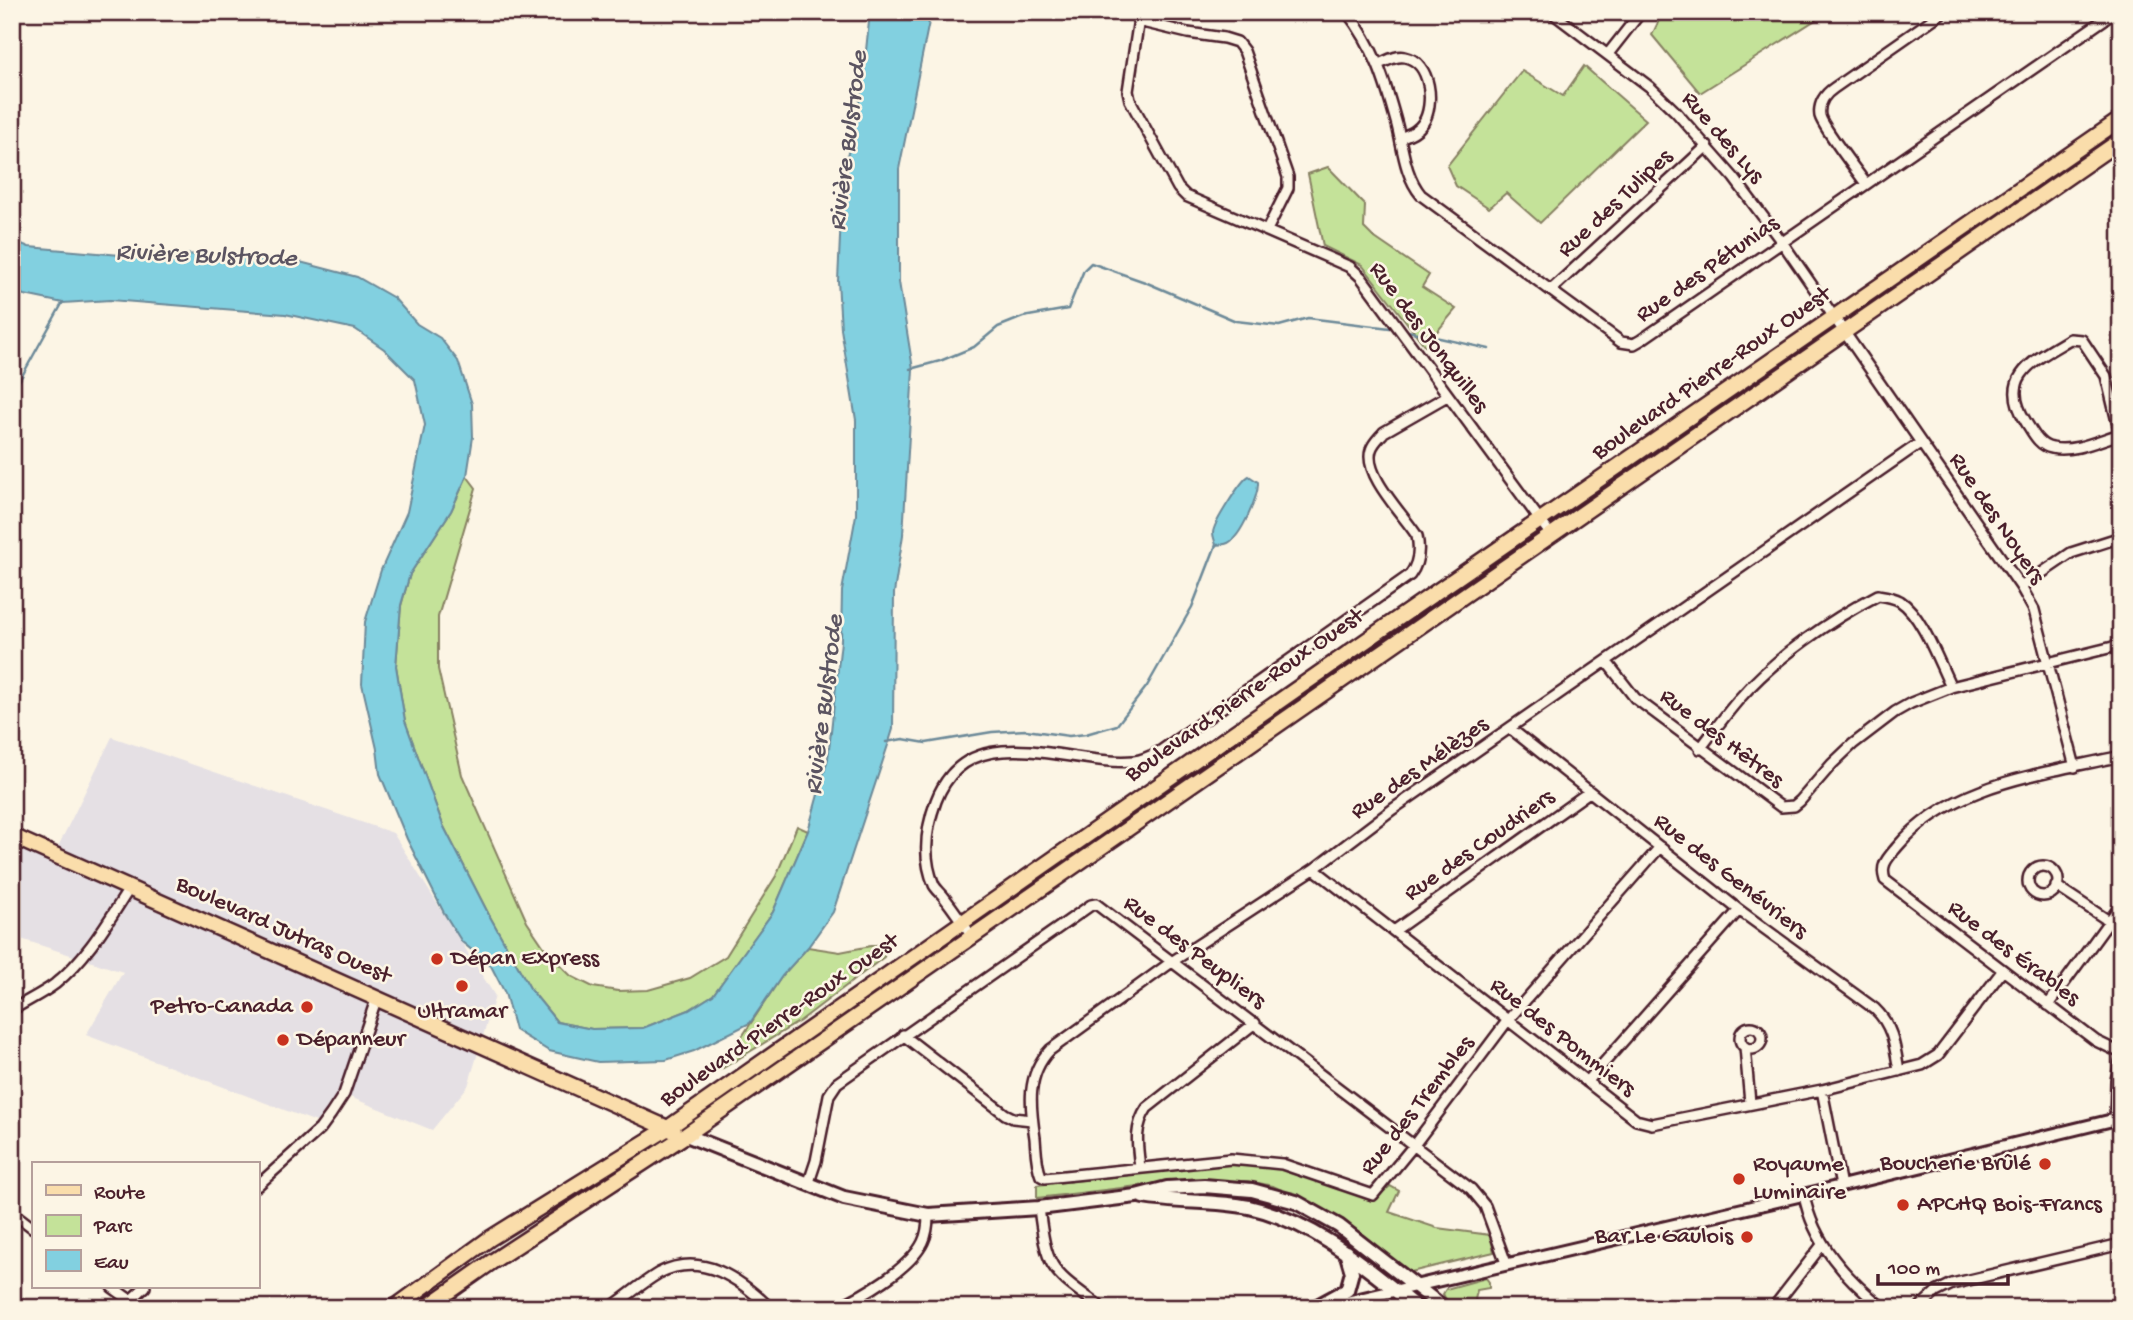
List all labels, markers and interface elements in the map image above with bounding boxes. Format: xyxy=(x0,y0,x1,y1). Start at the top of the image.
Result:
water label: Rivière Bulstrode xyxy=(824,48,877,233)
street label: Rue des Lys xyxy=(1674,86,1771,191)
street label: Rue des Tulipes xyxy=(1552,143,1680,265)
street label: Rue des Pétunias xyxy=(1631,209,1786,330)
water label: Rivière Bulstrode xyxy=(115,238,299,276)
street label: Rue des Jonquilles xyxy=(1362,257,1495,420)
street label: Boulevard Pierre-Roux Ouest xyxy=(1586,279,1839,468)
street label: Rue des Noyers xyxy=(1941,448,2051,591)
street label: Boulevard Pierre-Roux Ouest xyxy=(1119,601,1372,790)
water label: Rivière Bulstrode xyxy=(800,612,853,797)
street label: Rue des Hêtres xyxy=(1653,683,1790,796)
street label: Rue des Mélèzes xyxy=(1346,710,1495,827)
street label: Rue des Coudriers xyxy=(1399,783,1562,909)
street label: Rue des Genévriers xyxy=(1647,808,1814,947)
street label: Boulevard Jutras Ouest xyxy=(170,870,397,992)
street label: Rue des Peupliers xyxy=(1117,890,1272,1017)
street label: Rue des Érables xyxy=(1941,895,2086,1014)
street label: Boulevard Pierre-Roux Ouest xyxy=(654,926,907,1115)
place label: Dépan Express xyxy=(449,945,600,974)
marker: Dépan Express xyxy=(429,951,445,967)
street label: Rue des Pommiers xyxy=(1483,972,1642,1105)
marker: Ultramar xyxy=(454,978,470,994)
place label: Petro-Canada xyxy=(150,993,294,1022)
place label: Ultramar xyxy=(417,998,509,1027)
marker: Petro-Canada xyxy=(299,999,315,1015)
place label: Dépanneur xyxy=(295,1026,408,1055)
street label: Rue des Trembles xyxy=(1354,1029,1482,1182)
marker: Dépanneur xyxy=(275,1032,291,1048)
place label: Boucherie Brûlé xyxy=(1879,1150,2032,1179)
place label: Royaume Luminaire xyxy=(1753,1151,1847,1208)
marker: Boucherie Brûlé xyxy=(2037,1156,2053,1172)
legend xyxy=(32,1162,259,1288)
marker: Royaume Luminaire xyxy=(1731,1171,1747,1187)
text: Route xyxy=(94,1182,146,1207)
place label: APCHQ Bois-Francs xyxy=(1917,1191,2103,1220)
marker: APCHQ Bois-Francs xyxy=(1895,1197,1911,1213)
text: Parc xyxy=(93,1216,133,1241)
place label: Bar Le Gaulois xyxy=(1594,1223,1734,1252)
marker: Bar Le Gaulois xyxy=(1739,1229,1755,1245)
scale bar xyxy=(1878,1243,2007,1287)
text: Eau xyxy=(94,1252,129,1277)
text: 100 m xyxy=(1887,1258,1940,1283)

